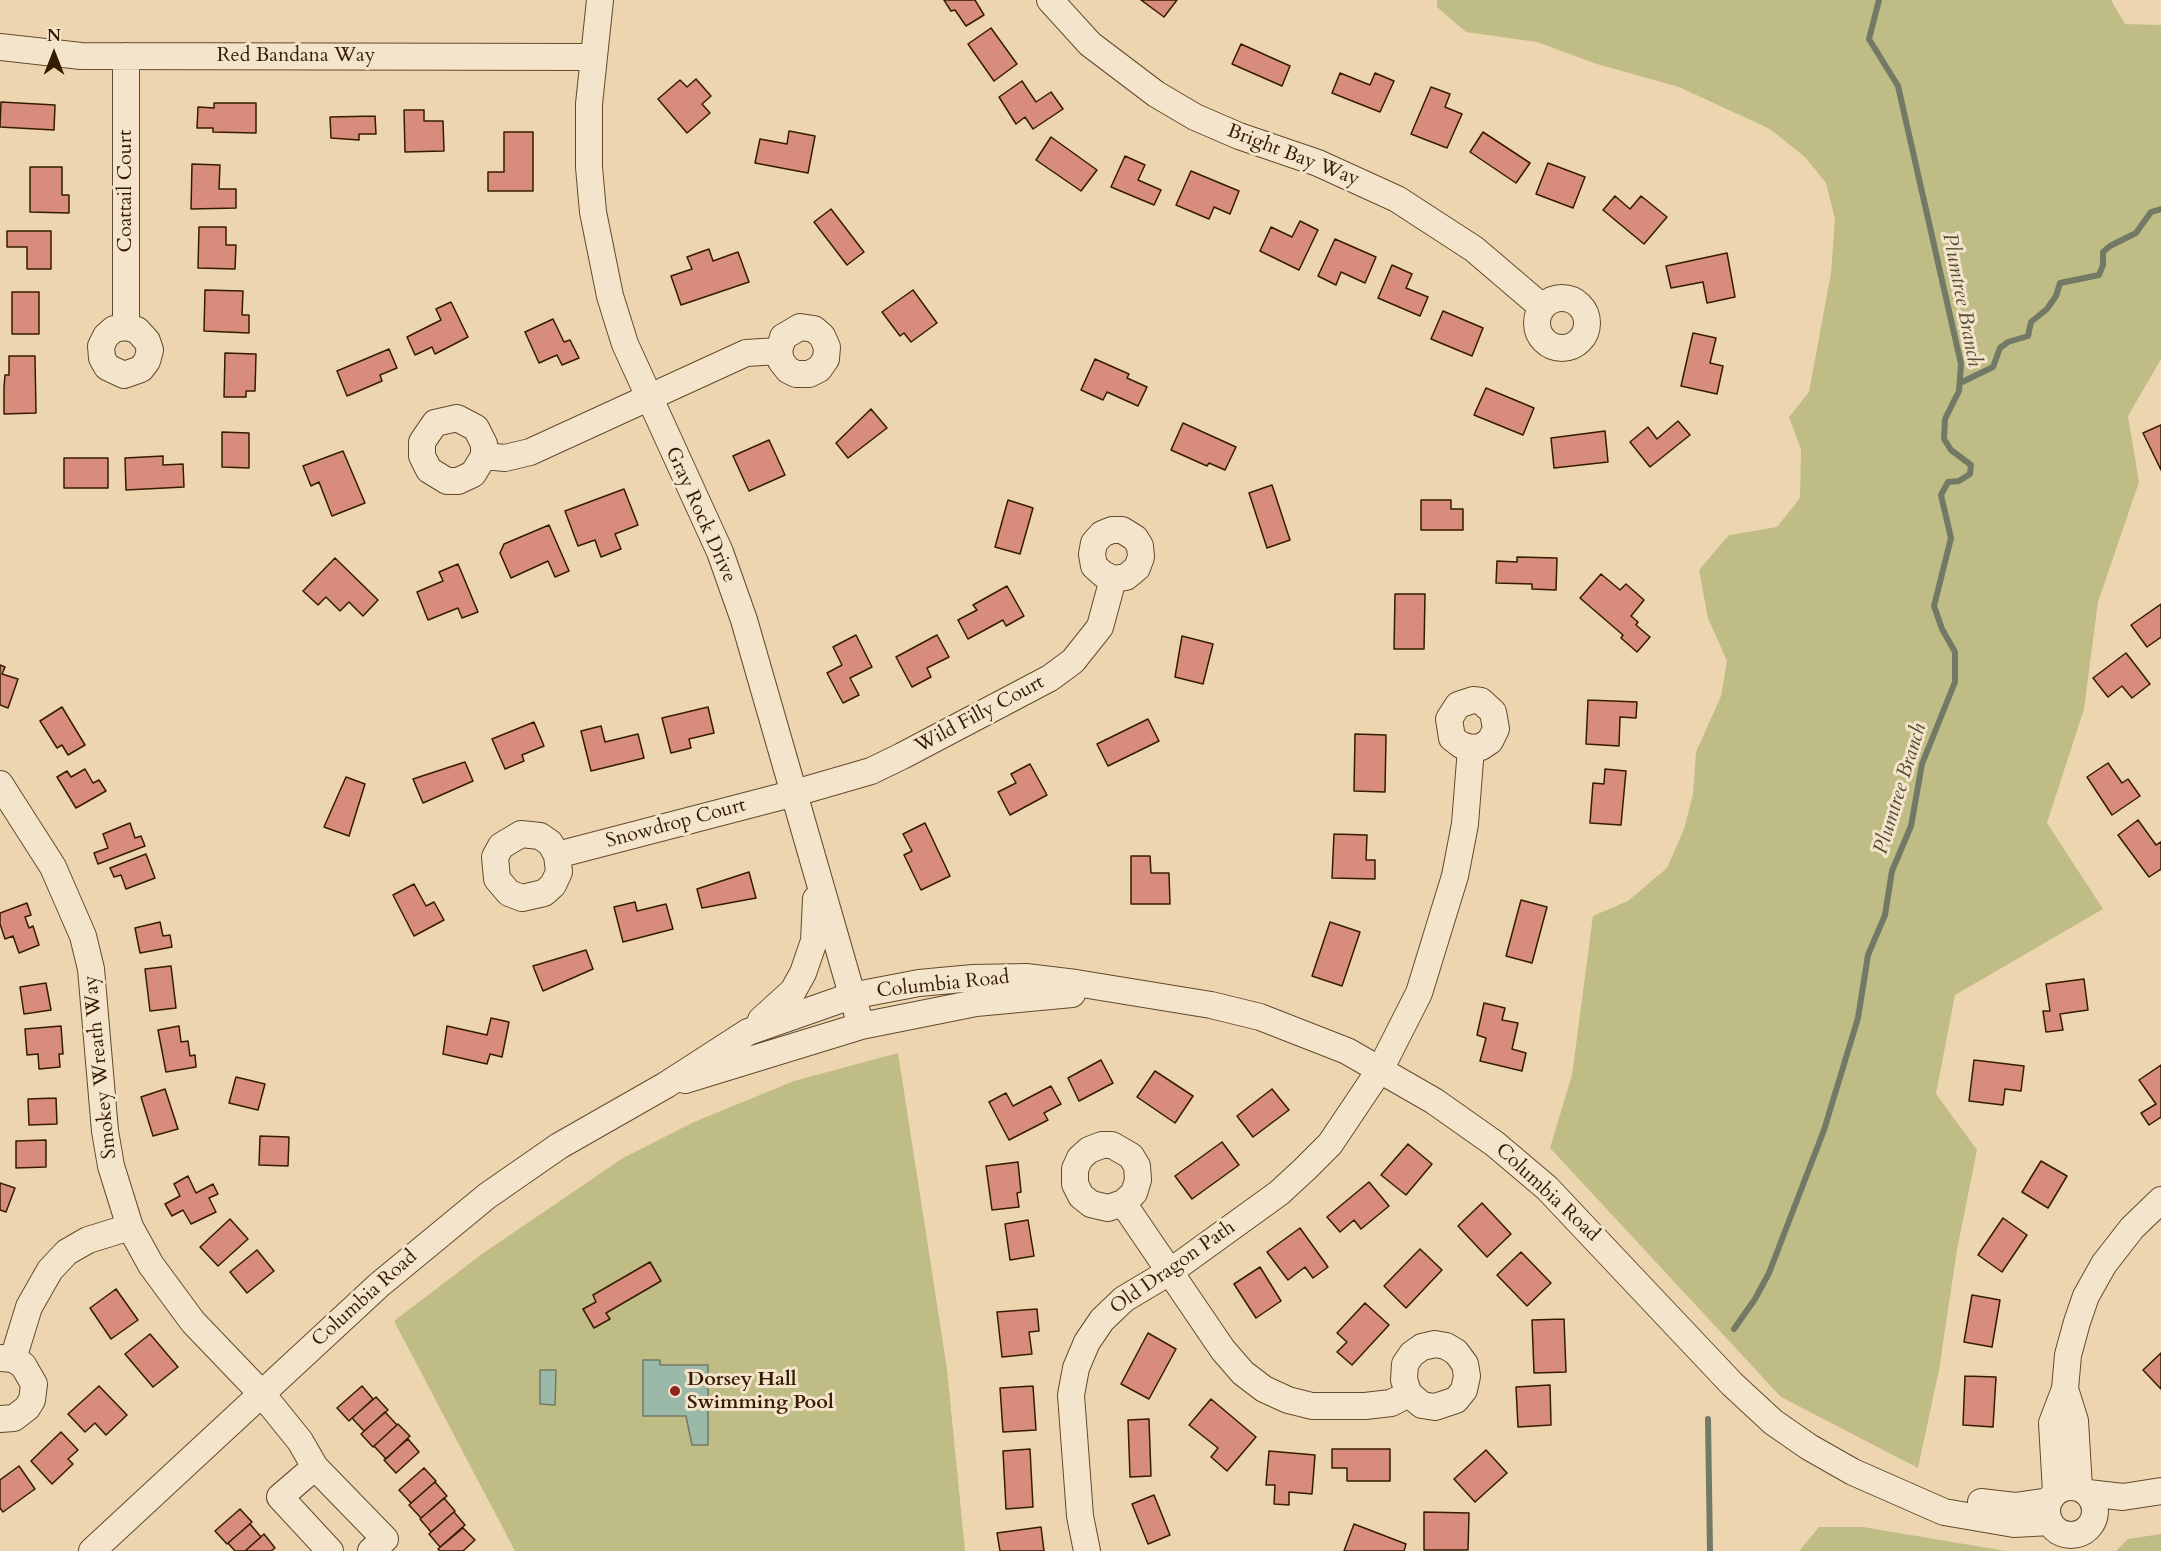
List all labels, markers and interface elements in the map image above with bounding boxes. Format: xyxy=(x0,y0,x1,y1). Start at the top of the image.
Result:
north arrow xyxy=(24,24,84,84)
text: N xyxy=(47,25,61,47)
street label: Red Bandana Way xyxy=(217,44,375,68)
street label: Bright Bay Way xyxy=(1223,120,1363,192)
street label: Coattail Court xyxy=(114,130,138,252)
water label: Plumtree Branch xyxy=(1936,231,1986,369)
street label: Gray Rock Drive xyxy=(659,443,741,587)
street label: Wild Filly Court xyxy=(911,671,1049,759)
water label: Plumtree Branch xyxy=(1869,721,1933,857)
street label: Snowdrop Court xyxy=(603,794,749,854)
street label: Columbia Road xyxy=(875,966,1011,1004)
street label: Smokey Wreath Way xyxy=(79,974,123,1160)
street label: Columbia Road xyxy=(1490,1139,1604,1247)
street label: Old Dragon Path xyxy=(1106,1216,1240,1320)
street label: Columbia Road xyxy=(307,1245,423,1353)
place label: Dorsey Hall Swimming Pool xyxy=(687,1368,834,1415)
marker: Dorsey Hall Swimming Pool xyxy=(668,1384,682,1398)

